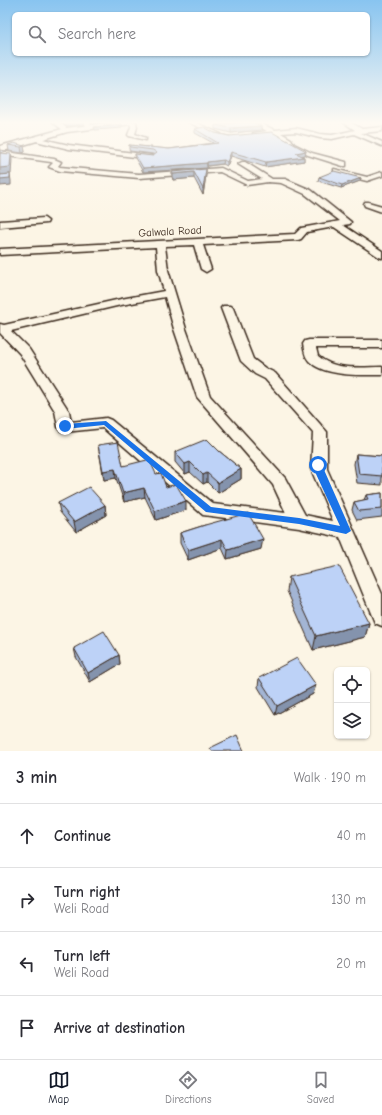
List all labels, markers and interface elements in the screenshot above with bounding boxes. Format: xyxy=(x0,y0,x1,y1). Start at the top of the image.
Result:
search box xyxy=(12,12,370,56)
icon: search xyxy=(26,23,48,45)
text: Search here xyxy=(58,25,136,43)
street label: Galwala Road xyxy=(138,223,202,240)
route end xyxy=(56,417,74,435)
route start xyxy=(309,456,327,474)
map controls xyxy=(334,667,370,739)
button: locate xyxy=(334,667,370,703)
button: layers xyxy=(334,703,370,739)
text: 3 min xyxy=(16,768,57,787)
text: Walk · 190 m xyxy=(294,770,366,785)
icon: ahead xyxy=(16,825,38,847)
text: Continue xyxy=(54,827,111,845)
text: 40 m xyxy=(337,828,366,843)
text: Turn right xyxy=(54,883,120,901)
icon: right xyxy=(16,889,38,911)
text: 130 m xyxy=(331,892,366,907)
text: Weli Road xyxy=(54,901,109,916)
text: Turn left xyxy=(54,947,110,965)
icon: left xyxy=(16,953,38,975)
text: 20 m xyxy=(336,956,366,971)
text: Weli Road xyxy=(54,965,109,980)
icon: arrive xyxy=(16,1017,38,1039)
text: Arrive at destination xyxy=(54,1019,185,1037)
tab: Map xyxy=(48,1069,70,1106)
tab: Directions xyxy=(165,1069,212,1106)
tab: Saved xyxy=(307,1069,334,1106)

